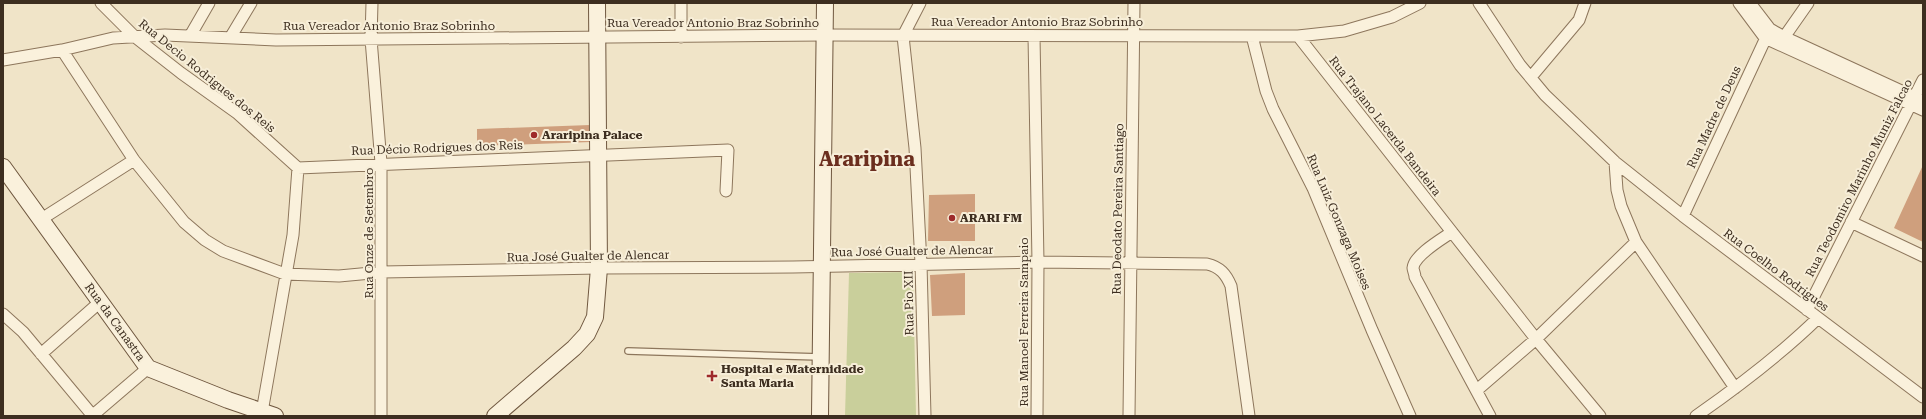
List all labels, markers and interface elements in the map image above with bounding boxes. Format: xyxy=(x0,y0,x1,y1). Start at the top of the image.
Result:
street label: Rua Vereador Antonio Braz Sobrinho xyxy=(931,15,1143,29)
street label: Rua Vereador Antonio Braz Sobrinho xyxy=(607,16,819,30)
street label: Rua Decio Rodrigues dos Reis xyxy=(136,17,278,136)
street label: Rua Vereador Antonio Braz Sobrinho xyxy=(283,19,495,33)
street label: Rua Trajano Lacerda Bandeira xyxy=(1326,53,1444,199)
street label: Rua Madre de Deus xyxy=(1684,63,1744,170)
street label: Rua Teodomiro Marinho Muniz Falcao xyxy=(1803,77,1915,279)
street label: Rua Deodato Pereira Santiago xyxy=(1110,123,1126,295)
place label: Araripina Palace xyxy=(542,128,643,142)
marker: Araripina Palace xyxy=(529,130,539,140)
street label: Rua Décio Rodrigues dos Reis xyxy=(351,138,523,158)
district label: Araripina xyxy=(819,147,915,171)
street label: Rua Luiz Gonzaga Moises xyxy=(1304,152,1374,292)
street label: Rua Onze de Setembro xyxy=(362,168,376,298)
place label: ARARI FM xyxy=(960,211,1022,225)
marker: ARARI FM xyxy=(947,213,957,223)
street label: Rua Coelho Rodrigues xyxy=(1721,226,1832,314)
street label: Rua Manoel Ferreira Sampaio xyxy=(1017,237,1031,407)
street label: Rua José Gualter de Alencar xyxy=(831,243,994,259)
street label: Rua José Gualter de Alencar xyxy=(507,248,670,264)
street label: Rua Pio XII xyxy=(901,270,917,336)
street label: Rua da Canastra xyxy=(82,280,148,364)
place label: Hospital e Maternidade Santa Maria xyxy=(721,362,864,390)
marker: Hospital e Maternidade Santa Maria xyxy=(706,370,718,382)

